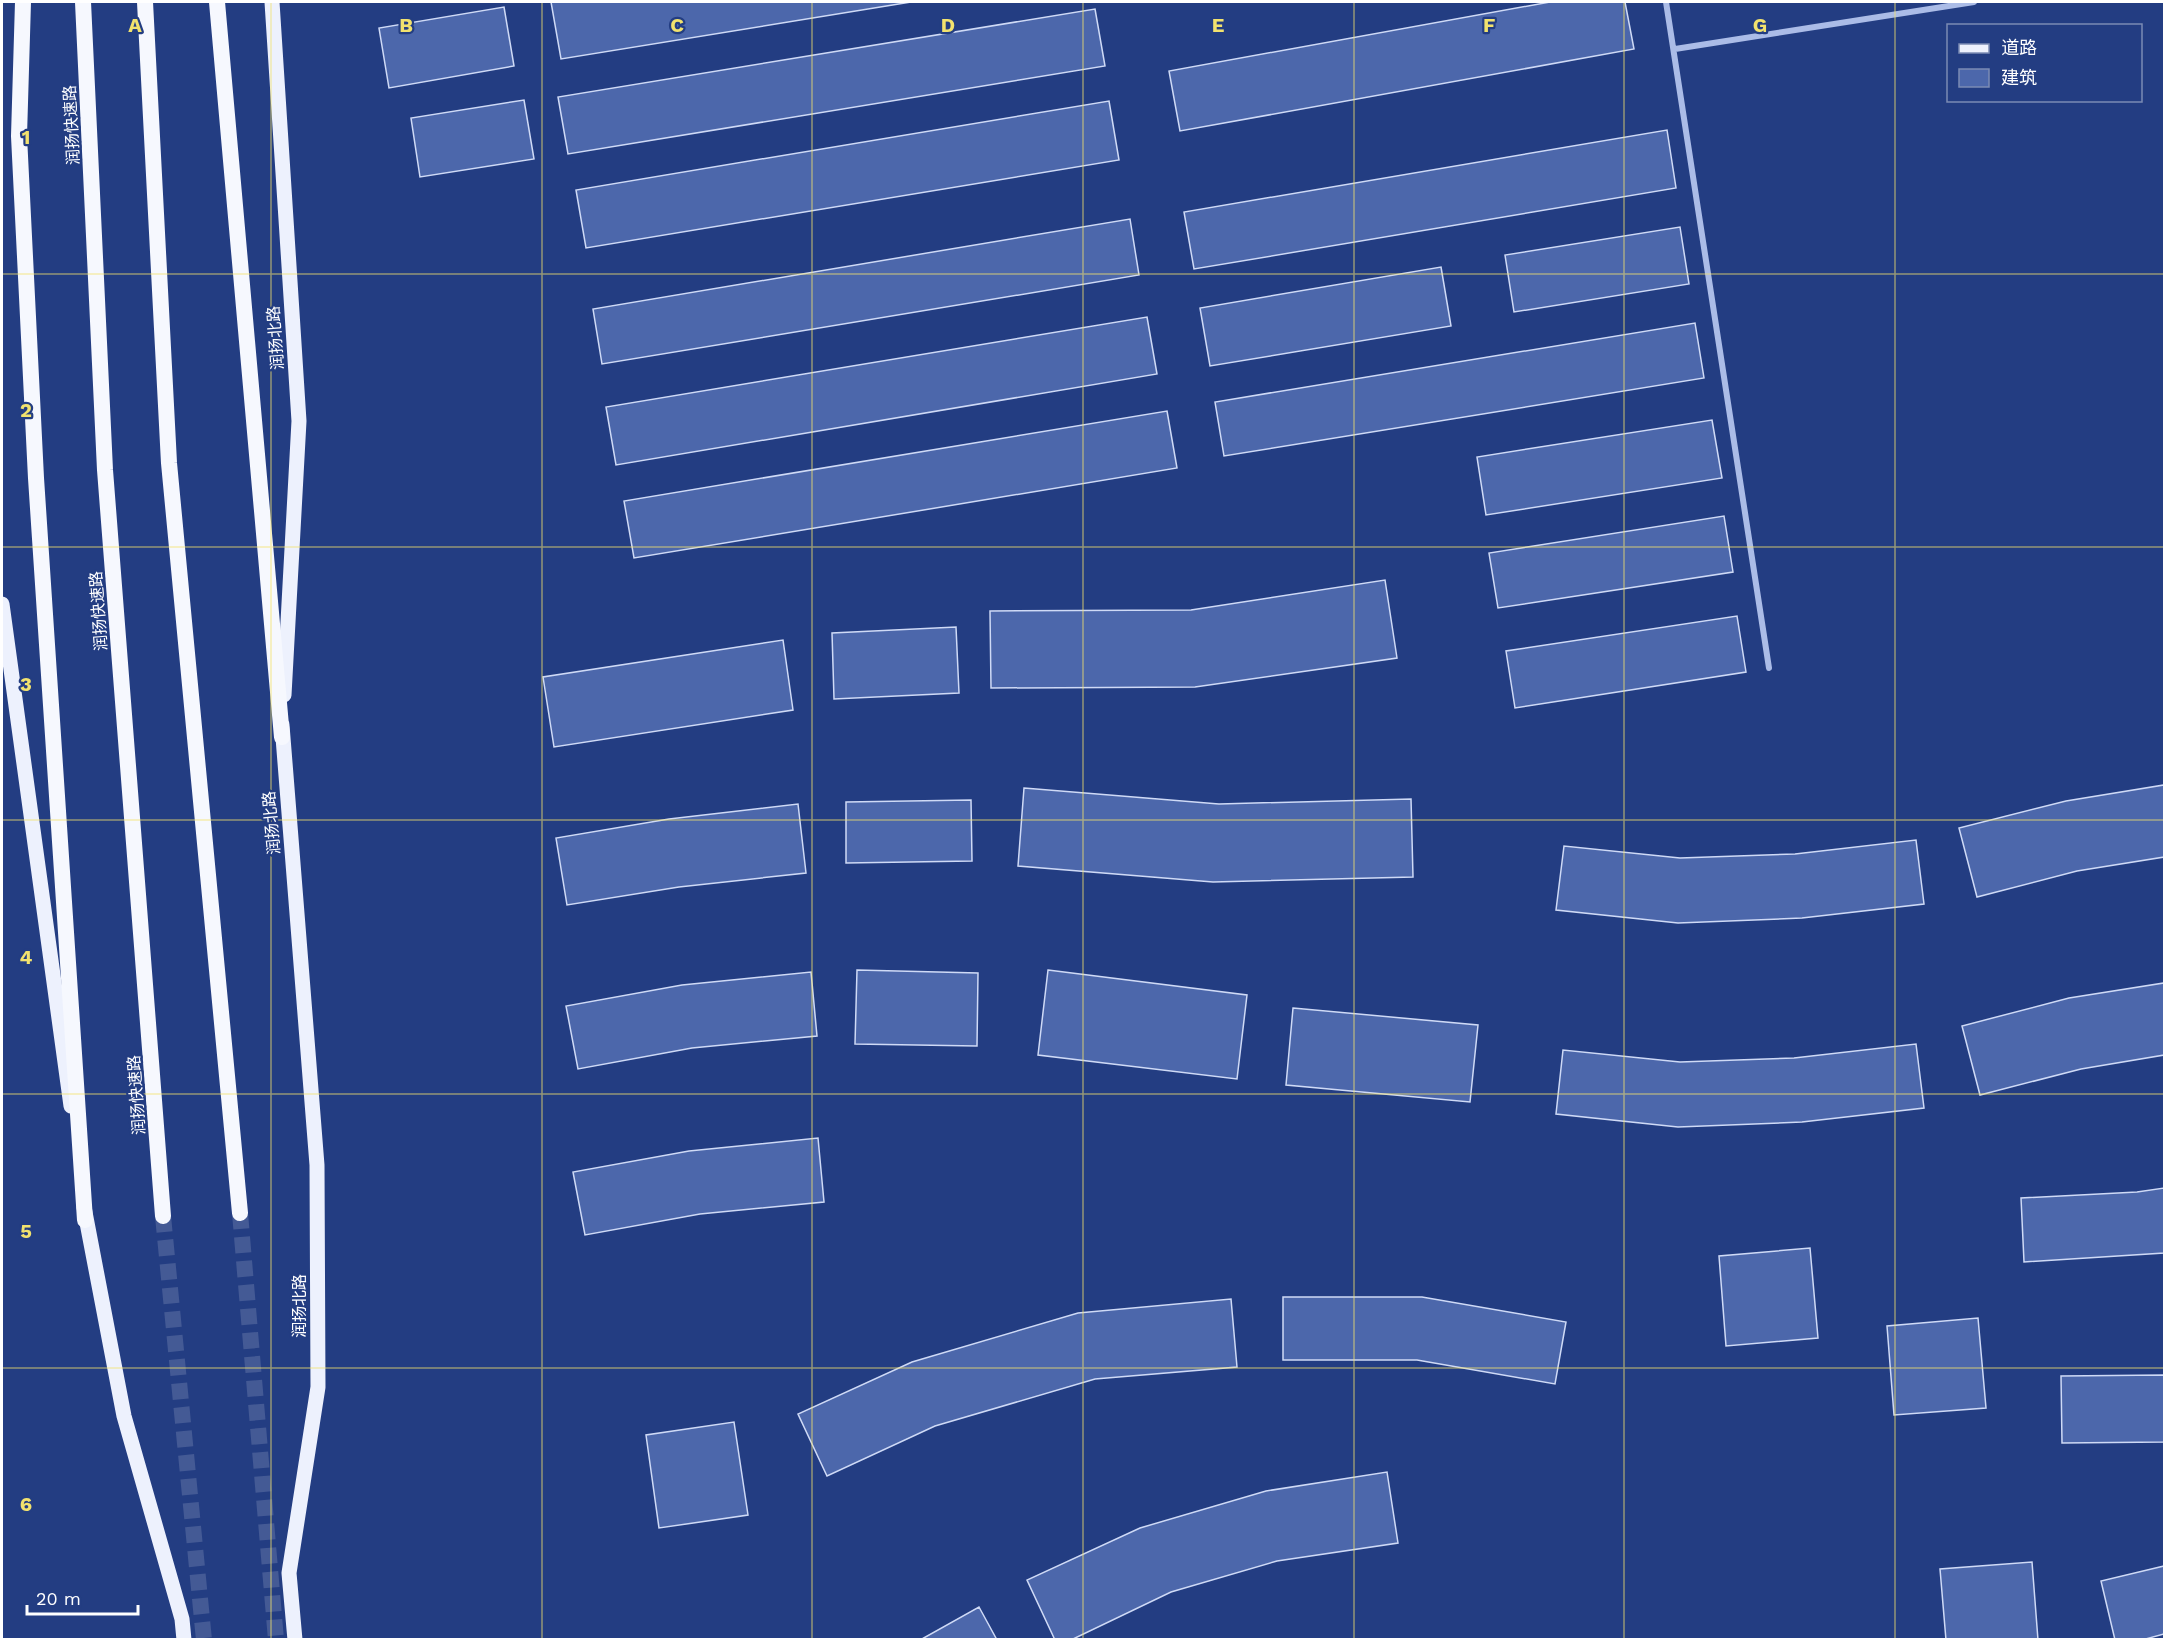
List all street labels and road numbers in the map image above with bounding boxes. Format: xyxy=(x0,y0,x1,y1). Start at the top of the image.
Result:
street label: 润扬快速路 xyxy=(60,85,83,165)
street label: 润扬北路 xyxy=(264,305,287,371)
street label: 润扬快速路 xyxy=(86,570,111,652)
street label: 润扬北路 xyxy=(259,790,284,856)
street label: 润扬快速路 xyxy=(124,1054,149,1136)
street label: 润扬北路 xyxy=(290,1274,309,1338)

